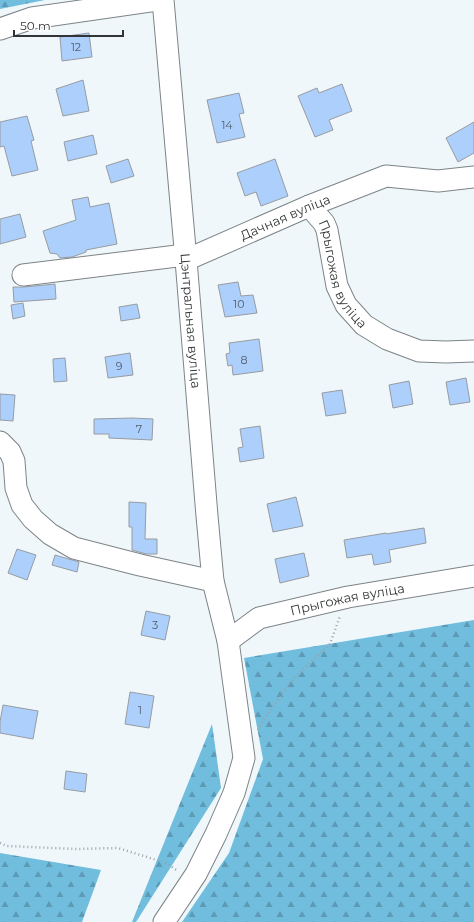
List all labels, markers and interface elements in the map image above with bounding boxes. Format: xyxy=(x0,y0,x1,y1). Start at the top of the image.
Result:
scale bar xyxy=(14,12,123,38)
text: 50 m xyxy=(20,18,51,33)
house number: 12 xyxy=(71,40,81,54)
house number: 14 xyxy=(221,118,233,132)
street label: Дачная вуліца xyxy=(237,191,332,243)
street label: Прыгожая вуліца xyxy=(316,217,371,331)
street label: Цэнтральная вуліца xyxy=(177,252,205,389)
house number: 10 xyxy=(233,297,245,311)
house number: 8 xyxy=(240,353,248,367)
house number: 9 xyxy=(116,359,123,373)
house number: 7 xyxy=(136,422,142,436)
street label: Прыгожая вуліца xyxy=(288,580,406,618)
house number: 3 xyxy=(152,618,158,632)
house number: 1 xyxy=(138,703,142,717)

